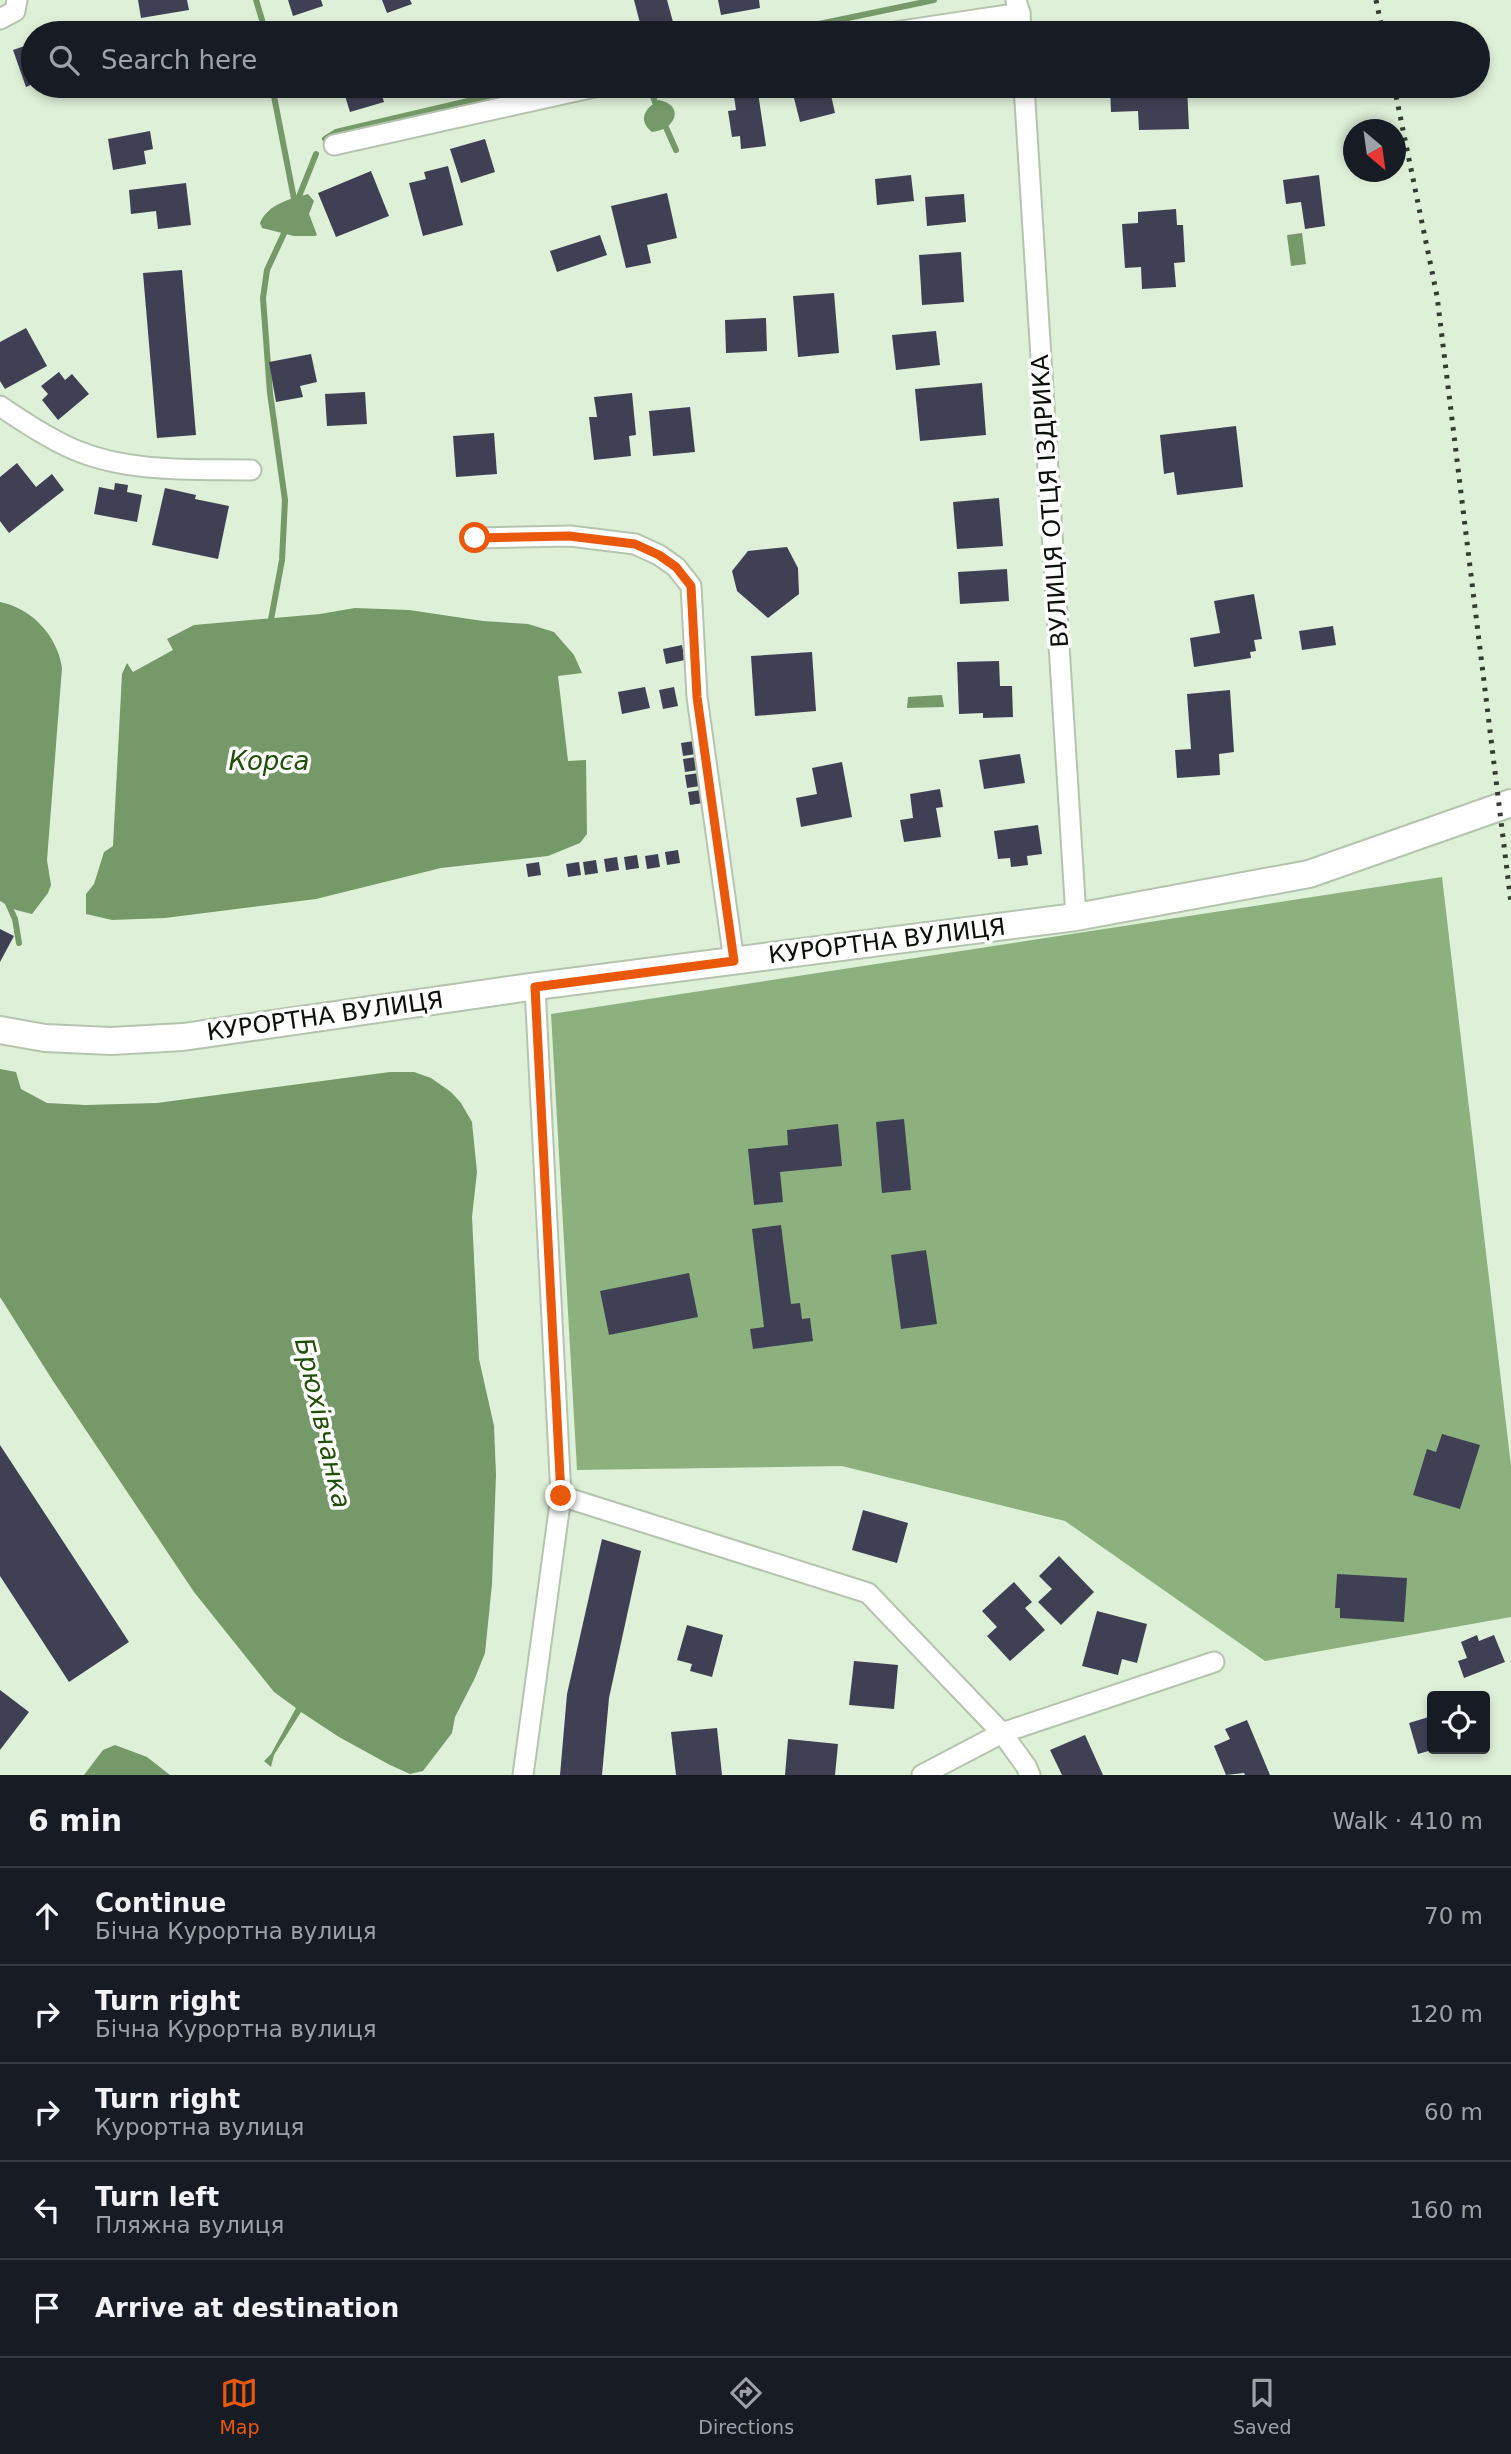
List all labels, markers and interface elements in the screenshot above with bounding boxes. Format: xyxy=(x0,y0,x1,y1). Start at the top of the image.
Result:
search box xyxy=(21,21,1490,98)
icon: search xyxy=(45,41,83,79)
text: Search here xyxy=(101,45,257,75)
north arrow xyxy=(1343,119,1406,182)
street label: ВУЛИЦЯ ОТЦЯ ІЗДРИКА xyxy=(1026,353,1074,648)
route start xyxy=(459,522,490,553)
water label: Корса xyxy=(228,746,310,776)
street label: КУРОРТНА ВУЛИЦЯ xyxy=(767,913,1007,969)
street label: КУРОРТНА ВУЛИЦЯ xyxy=(205,986,445,1046)
water label: Брюхівчанка xyxy=(289,1335,357,1511)
route end xyxy=(545,1480,576,1511)
map controls xyxy=(1427,1691,1490,1754)
button: locate xyxy=(1427,1691,1490,1754)
text: 6 min xyxy=(28,1803,122,1838)
text: Walk · 410 m xyxy=(1332,1808,1483,1834)
text: Continue xyxy=(95,1888,226,1918)
icon: ahead xyxy=(28,1897,66,1935)
text: 70 m xyxy=(1424,1903,1483,1929)
text: Бічна Курортна вулиця xyxy=(95,1918,377,1944)
text: Turn right xyxy=(95,1986,240,2016)
icon: right xyxy=(28,1995,66,2033)
text: 120 m xyxy=(1409,2001,1483,2027)
text: Бічна Курортна вулиця xyxy=(95,2016,377,2042)
text: Turn right xyxy=(95,2084,240,2114)
icon: right xyxy=(28,2093,66,2131)
text: 60 m xyxy=(1424,2099,1483,2125)
text: Курортна вулиця xyxy=(95,2114,304,2140)
text: Turn left xyxy=(95,2182,219,2212)
icon: left xyxy=(28,2191,66,2229)
text: 160 m xyxy=(1409,2197,1483,2223)
text: Пляжна вулиця xyxy=(95,2212,284,2238)
icon: arrive xyxy=(28,2289,66,2327)
text: Arrive at destination xyxy=(95,2293,399,2323)
tab: Map xyxy=(219,2374,260,2438)
tab: Directions xyxy=(698,2374,794,2438)
tab: Saved xyxy=(1233,2374,1292,2438)

